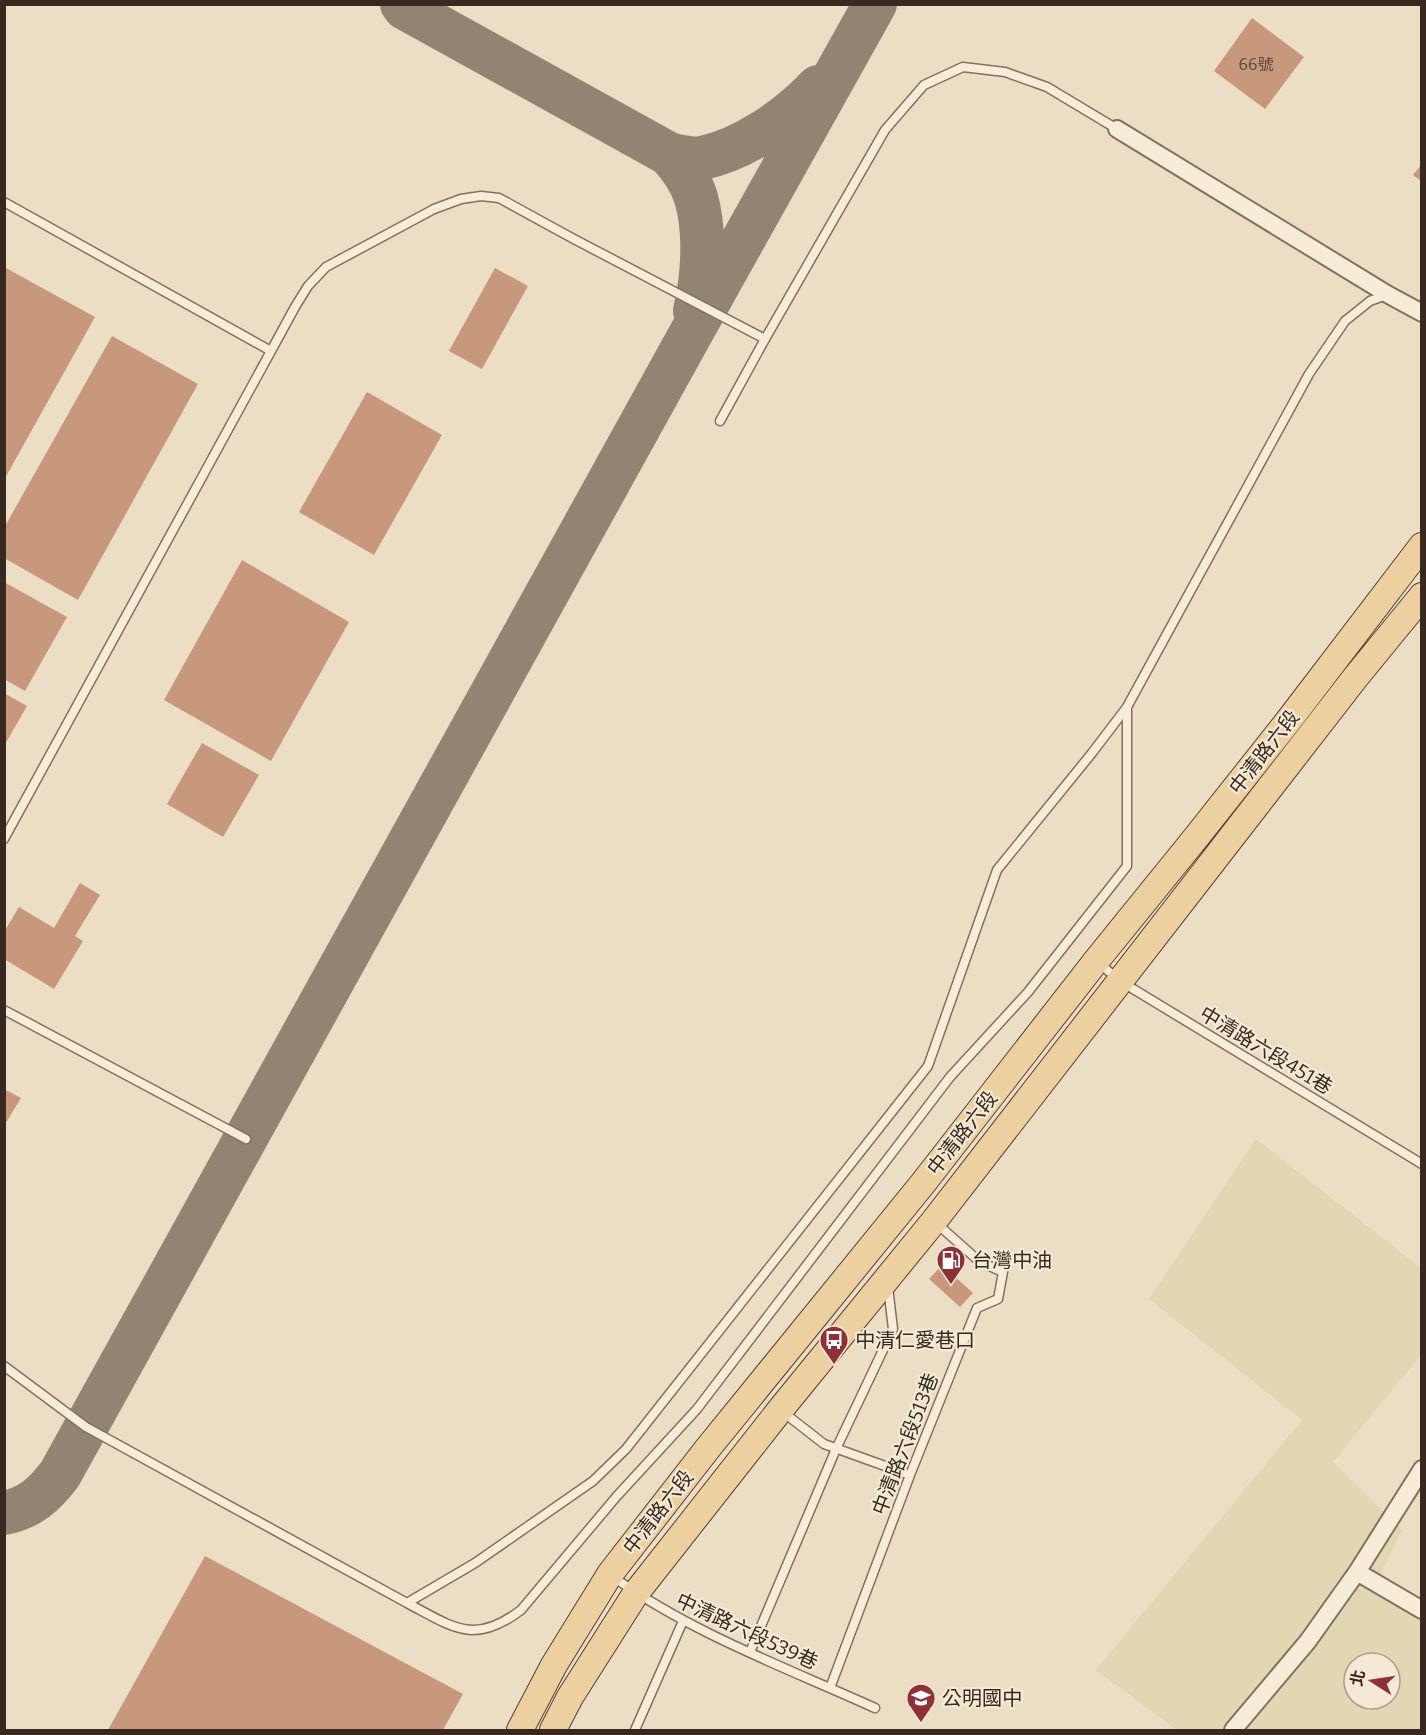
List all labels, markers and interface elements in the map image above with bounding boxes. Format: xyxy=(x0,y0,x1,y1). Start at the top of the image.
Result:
house number: 66號 xyxy=(1239,55,1273,74)
street label: 中清路六段 xyxy=(1224,705,1304,799)
street label: 中清路六段451巷 xyxy=(1195,1001,1337,1099)
street label: 中清路六段 xyxy=(922,1086,1002,1180)
fuel station icon: 台灣中油 xyxy=(935,1244,967,1286)
place label: 台灣中油 xyxy=(972,1248,1052,1272)
bus stop icon: 中清仁愛巷口 xyxy=(818,1324,850,1366)
place label: 中清仁愛巷口 xyxy=(855,1328,975,1352)
street label: 中清路六段513巷 xyxy=(867,1370,943,1518)
street label: 中清路六段 xyxy=(618,1465,698,1559)
street label: 中清路六段539巷 xyxy=(672,1588,822,1674)
north arrow xyxy=(1342,1651,1402,1711)
text: 北 xyxy=(1347,1668,1369,1688)
school or university icon: 公明國中 xyxy=(905,1682,937,1724)
place label: 公明國中 xyxy=(942,1686,1022,1710)

